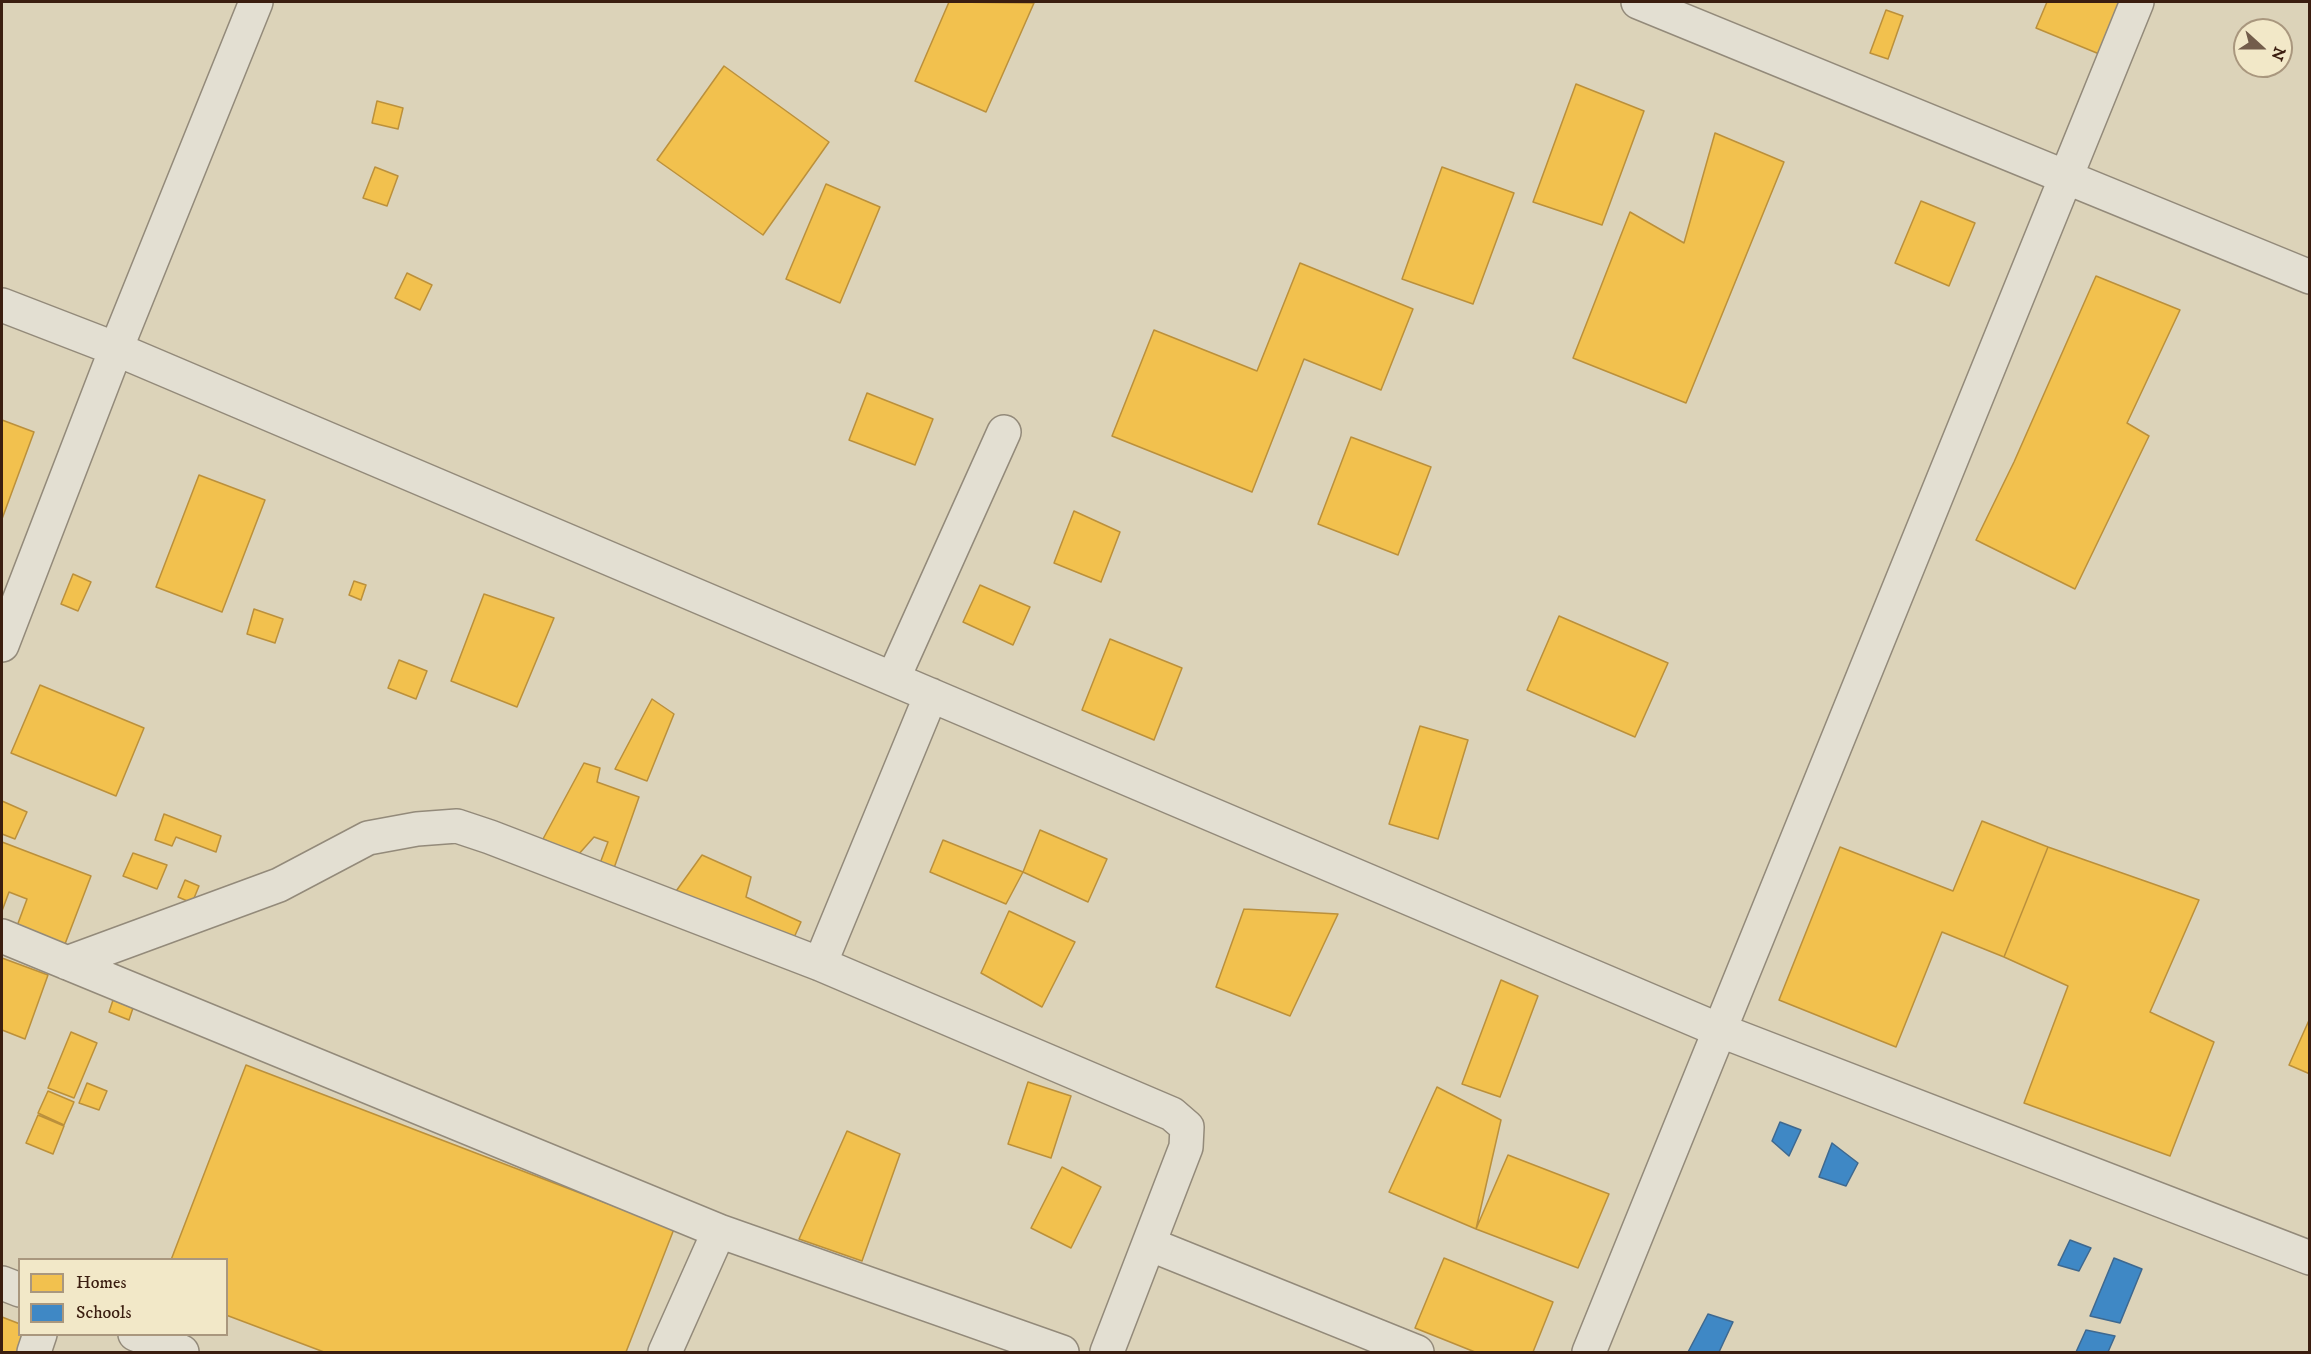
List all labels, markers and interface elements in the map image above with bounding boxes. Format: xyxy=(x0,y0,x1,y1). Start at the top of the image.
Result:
north arrow xyxy=(2233,18,2293,78)
text: N xyxy=(2266,44,2290,63)
legend xyxy=(18,1258,228,1336)
text: Homes xyxy=(76,1272,127,1294)
text: Schools xyxy=(76,1302,131,1324)

